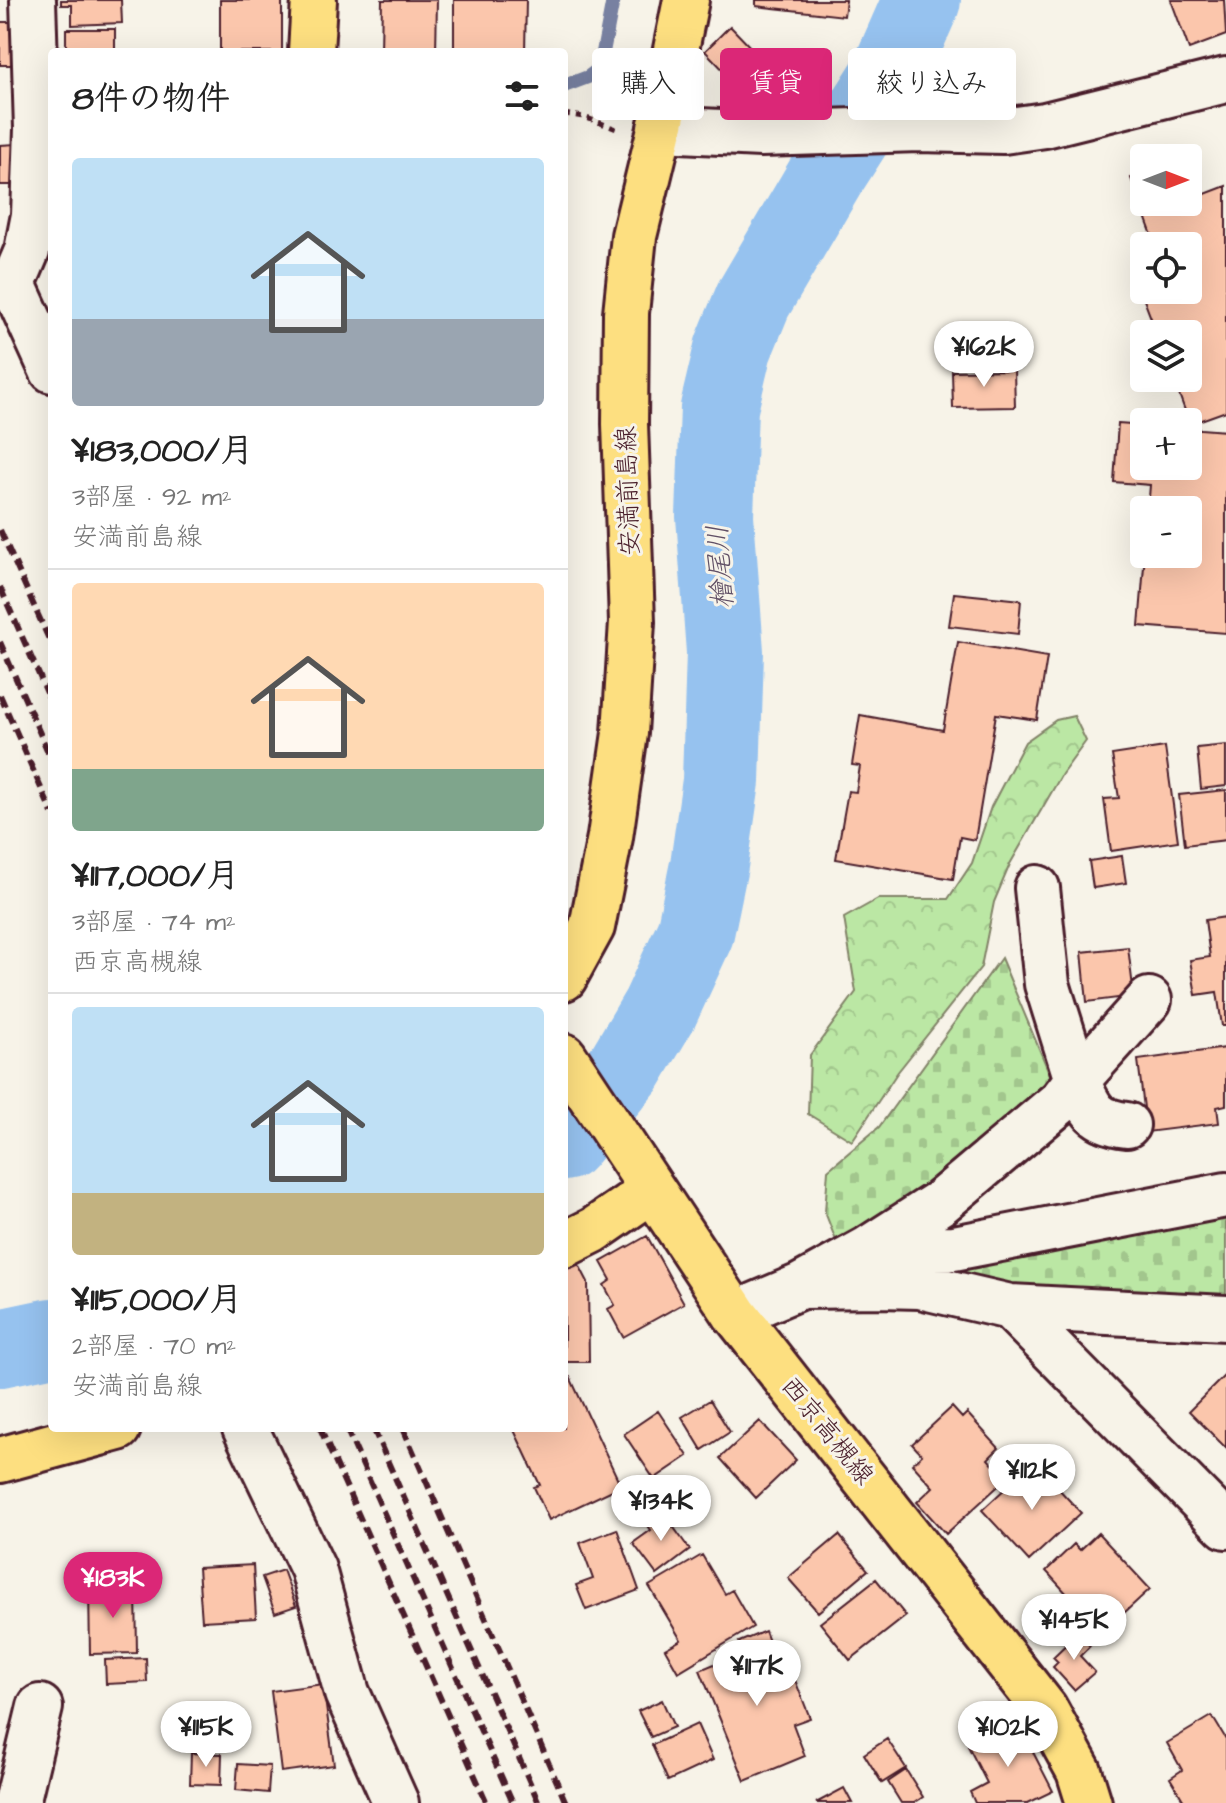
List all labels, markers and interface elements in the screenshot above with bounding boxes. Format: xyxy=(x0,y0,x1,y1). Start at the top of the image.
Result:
chip: 購入 xyxy=(592,48,704,120)
chip: 賃貸 xyxy=(720,48,832,120)
chip: 絞り込み xyxy=(848,48,1016,120)
icon: filters xyxy=(500,74,544,118)
text: 8件の物件 xyxy=(72,75,230,123)
north arrow xyxy=(1130,144,1202,216)
map controls xyxy=(1130,144,1202,568)
icon: home xyxy=(236,210,380,354)
button: locate xyxy=(1130,232,1202,304)
button: layers xyxy=(1130,320,1202,392)
pin: ¥162K xyxy=(928,321,1040,389)
text: ¥162K xyxy=(952,329,1016,365)
button: + xyxy=(1130,408,1202,480)
street label: 安満前島線 xyxy=(608,425,648,557)
text: ¥183,000/月 xyxy=(72,427,254,475)
text: 3部屋 · 92 m² xyxy=(72,479,232,515)
button: − xyxy=(1130,496,1202,568)
text: 安満前島線 xyxy=(72,519,202,555)
water label: 檜尾川 xyxy=(698,524,743,610)
icon: home xyxy=(236,635,380,779)
text: ¥117,000/月 xyxy=(72,852,240,900)
text: 3部屋 · 74 m² xyxy=(72,904,236,940)
text: 西京高槻線 xyxy=(72,944,202,980)
icon: home xyxy=(236,1059,380,1203)
text: ¥115,000/月 xyxy=(72,1276,243,1324)
text: 2部屋 · 70 m² xyxy=(72,1328,236,1364)
text: 安満前島線 xyxy=(72,1368,202,1404)
street label: 西京高槻線 xyxy=(772,1369,882,1492)
pin: ¥112K xyxy=(976,1444,1088,1512)
text: ¥112K xyxy=(1006,1452,1058,1488)
pin: ¥134K xyxy=(605,1475,717,1543)
text: ¥134K xyxy=(629,1483,693,1519)
pin: ¥183K xyxy=(57,1552,169,1620)
text: ¥183K xyxy=(81,1560,145,1596)
pin: ¥145K xyxy=(1018,1594,1130,1662)
text: ¥145K xyxy=(1039,1602,1109,1638)
pin: ¥117K xyxy=(701,1640,813,1708)
text: ¥117K xyxy=(731,1648,783,1684)
pin: ¥115K xyxy=(150,1701,262,1769)
pin: ¥102K xyxy=(952,1701,1064,1769)
text: ¥115K xyxy=(179,1709,233,1745)
text: ¥102K xyxy=(976,1709,1040,1745)

